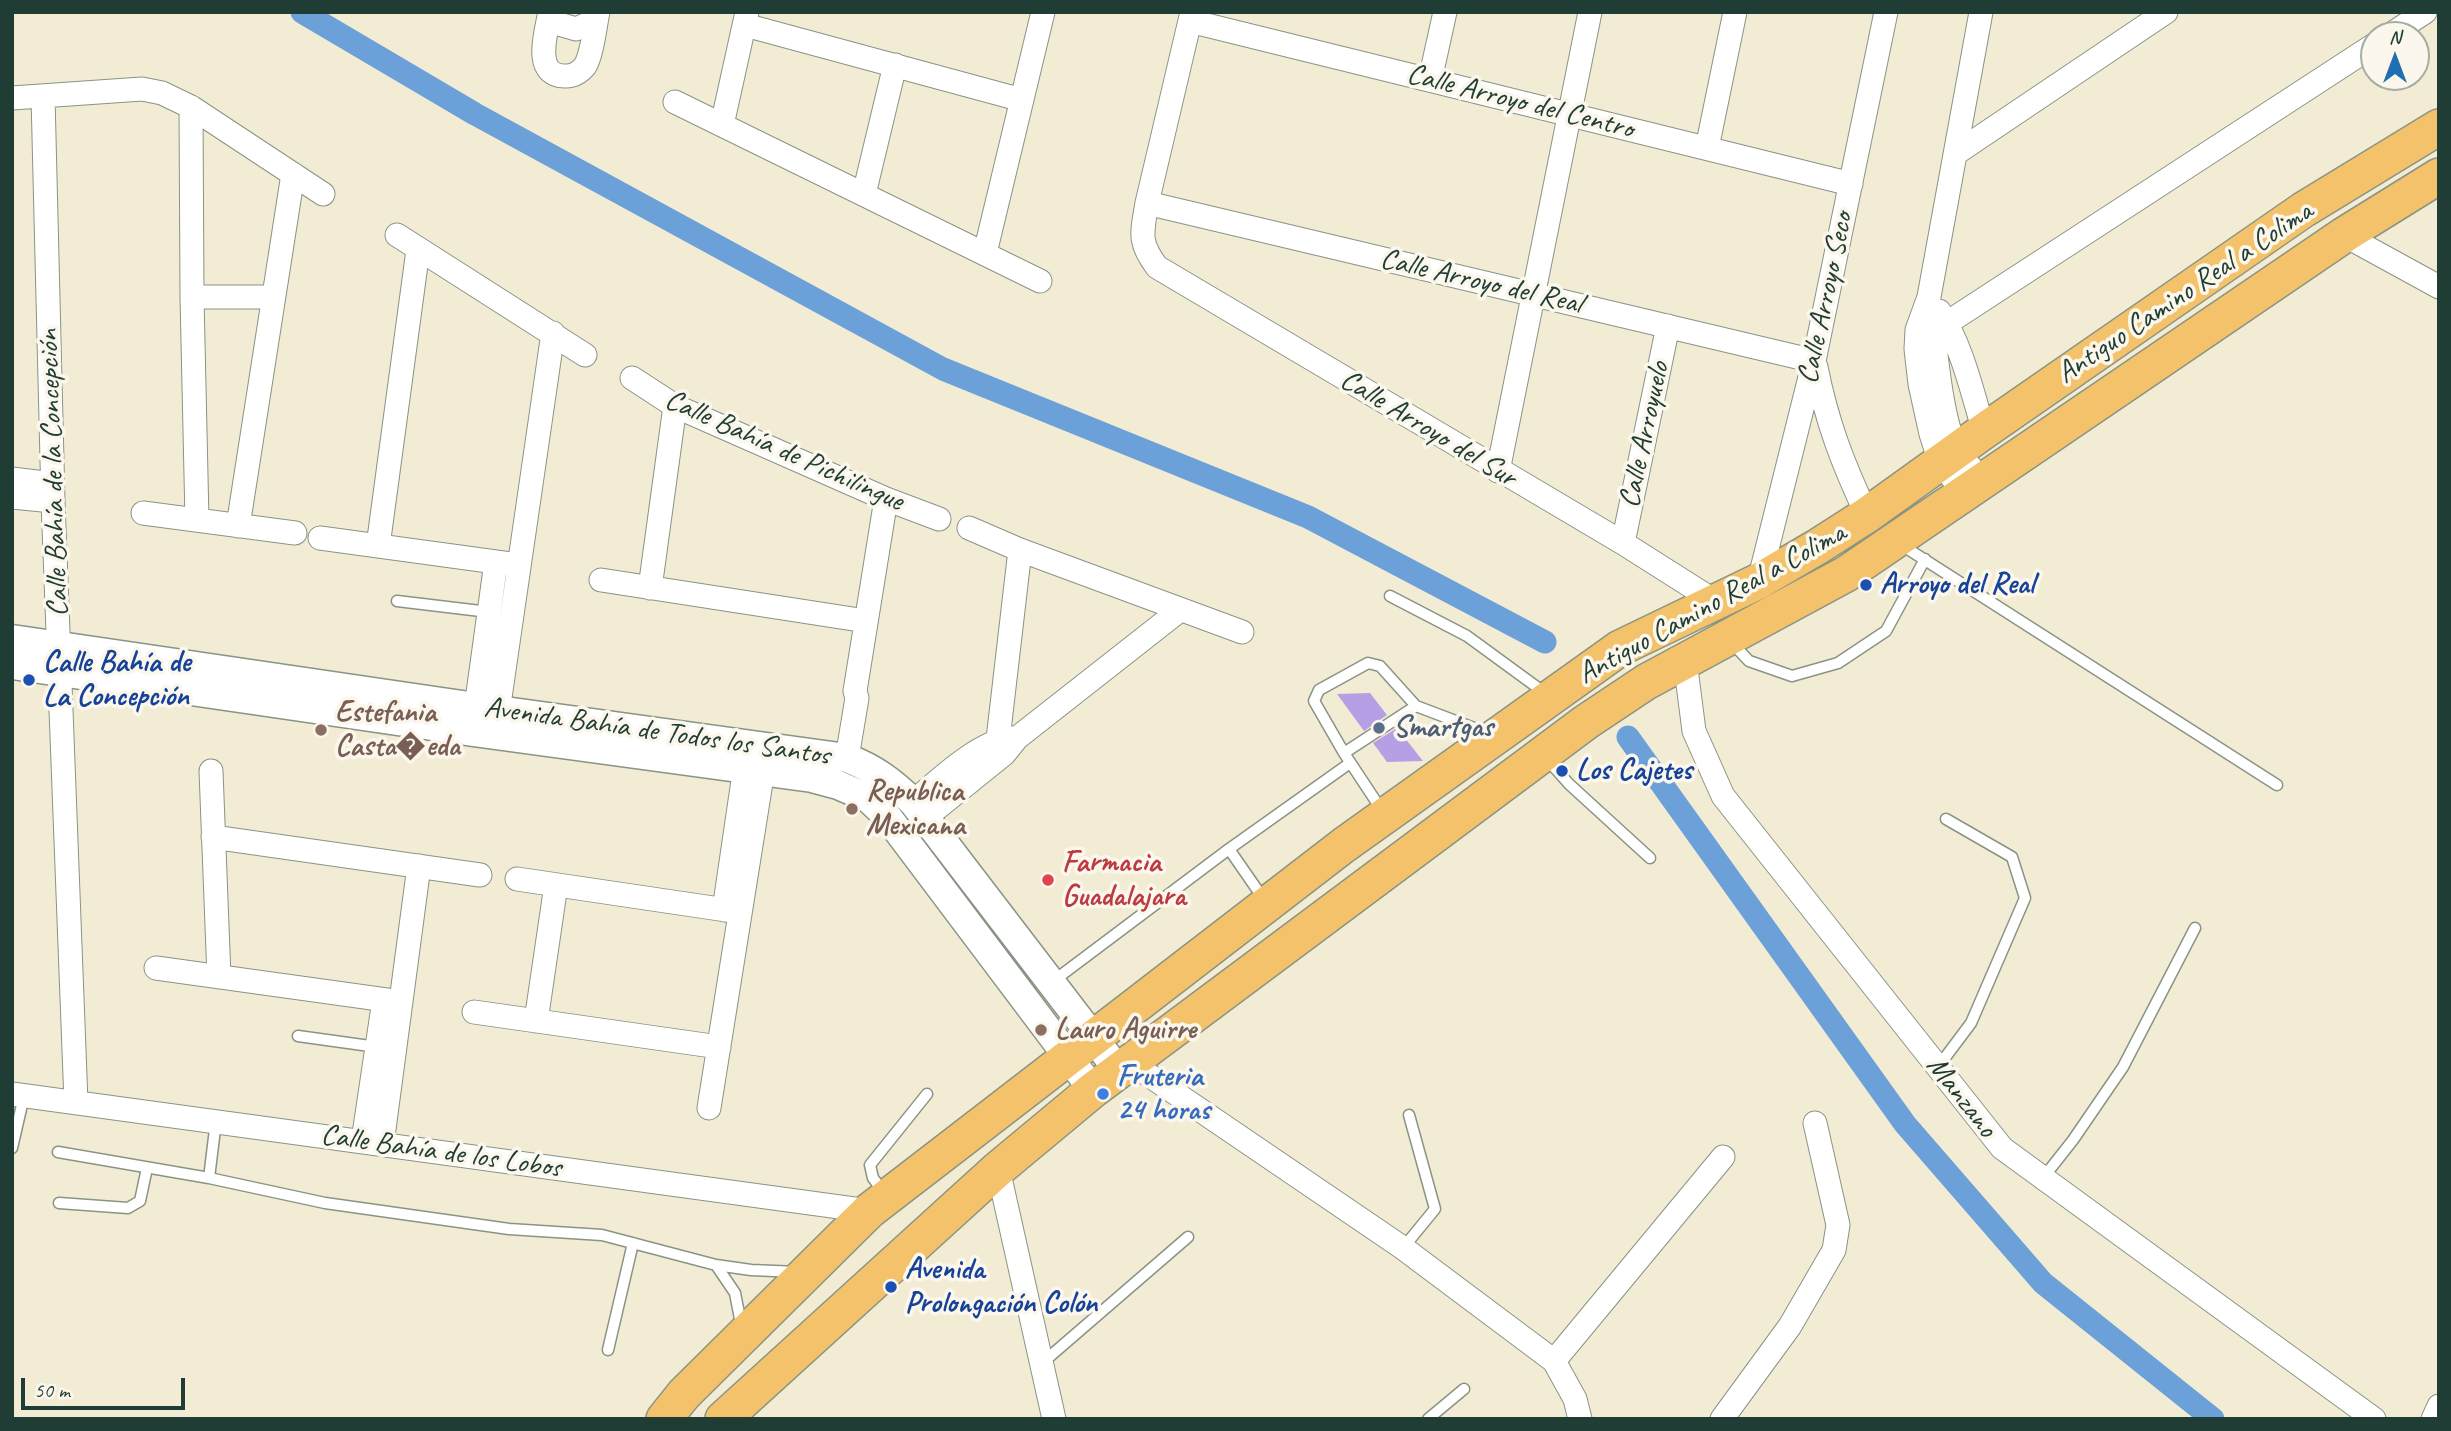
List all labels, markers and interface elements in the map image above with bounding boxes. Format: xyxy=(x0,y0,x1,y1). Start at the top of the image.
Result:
north arrow xyxy=(2360,21,2430,91)
text: N xyxy=(2389,25,2401,49)
street label: Calle Arroyo del Centro xyxy=(1403,56,1637,148)
street label: Antiguo Camino Real a Colima xyxy=(2050,194,2320,392)
street label: Calle Arroyo Seco xyxy=(1790,209,1862,387)
street label: Calle Arroyo del Real xyxy=(1377,241,1585,323)
street label: Calle Bahía de la Concepción xyxy=(31,329,77,617)
street label: Calle Arroyuelo xyxy=(1612,359,1678,511)
street label: Calle Arroyo del Sur xyxy=(1333,362,1523,496)
street label: Calle Bahía de Pichilingue xyxy=(659,382,909,520)
street label: Antiguo Camino Real a Colima xyxy=(1572,515,1852,693)
place label: Arroyo del Real xyxy=(1880,567,2034,603)
marker: Arroyo del Real xyxy=(1858,577,1874,593)
place label: Calle Bahía de La Concepción xyxy=(43,645,190,716)
marker: Calle Bahía de La Concepción xyxy=(21,672,37,688)
street label: Avenida Bahía de Todos los Santos xyxy=(482,690,832,774)
place label: Estefania Casta�eda xyxy=(335,695,460,766)
place label: Smartgas xyxy=(1393,710,1493,746)
marker: Smartgas xyxy=(1371,720,1387,736)
marker: Estefania Casta�eda xyxy=(313,722,329,738)
place label: Los Cajetes xyxy=(1576,753,1692,789)
marker: Los Cajetes xyxy=(1554,763,1570,779)
place label: Republica Mexicana xyxy=(866,774,965,844)
marker: Republica Mexicana xyxy=(844,801,860,817)
place label: Farmacia Guadalajara xyxy=(1062,845,1186,916)
marker: Farmacia Guadalajara xyxy=(1040,872,1056,888)
place label: Lauro Aguirre xyxy=(1055,1012,1196,1048)
marker: Lauro Aguirre xyxy=(1033,1022,1049,1038)
street label: Manzano xyxy=(1918,1049,2004,1145)
place label: Fruteria 24 horas xyxy=(1117,1059,1210,1130)
marker: Fruteria 24 horas xyxy=(1095,1086,1111,1102)
street label: Calle Bahía de los Lobos xyxy=(319,1117,563,1187)
place label: Avenida Prolongación Colón xyxy=(905,1252,1097,1322)
marker: Avenida Prolongación Colón xyxy=(883,1279,899,1295)
scale bar xyxy=(24,1364,189,1408)
text: 50 m xyxy=(34,1377,70,1403)

